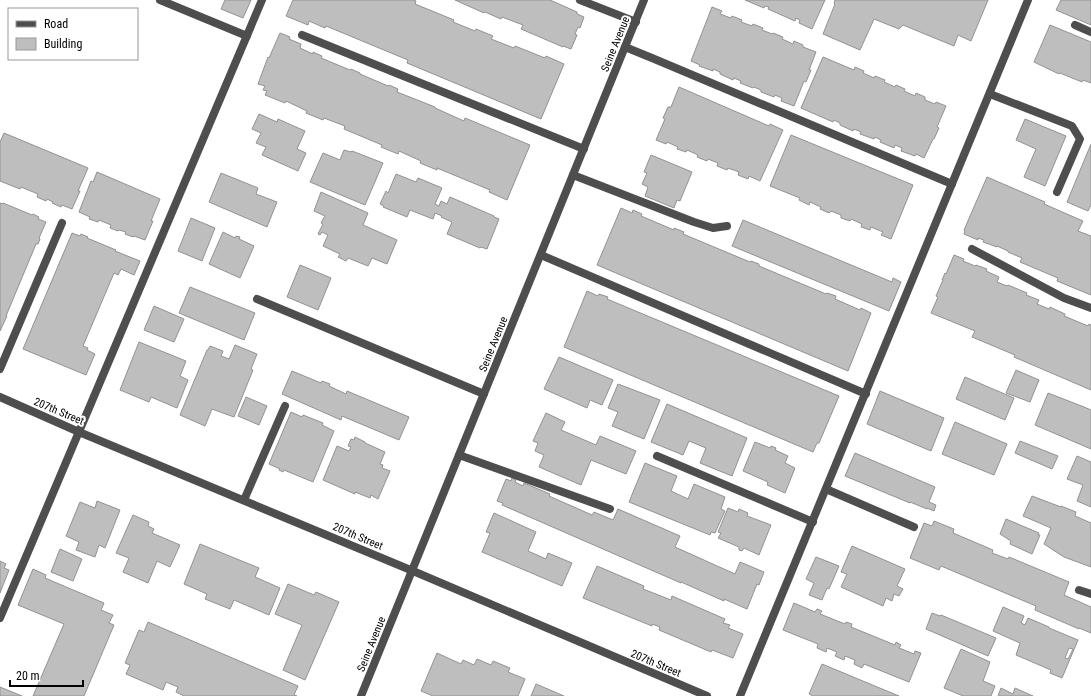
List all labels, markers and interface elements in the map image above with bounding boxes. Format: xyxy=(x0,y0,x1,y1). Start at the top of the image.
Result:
legend xyxy=(8,8,138,60)
street label: Seine Avenue xyxy=(599,15,632,74)
text: Road xyxy=(44,17,68,31)
text: Building xyxy=(44,37,82,51)
street label: Seine Avenue xyxy=(477,315,510,374)
street label: 207th Street xyxy=(32,395,86,428)
street label: 207th Street xyxy=(331,520,385,553)
street label: Seine Avenue xyxy=(355,615,388,674)
street label: 207th Street xyxy=(629,647,683,680)
scale bar xyxy=(10,662,83,688)
text: 20 m xyxy=(16,669,40,683)

